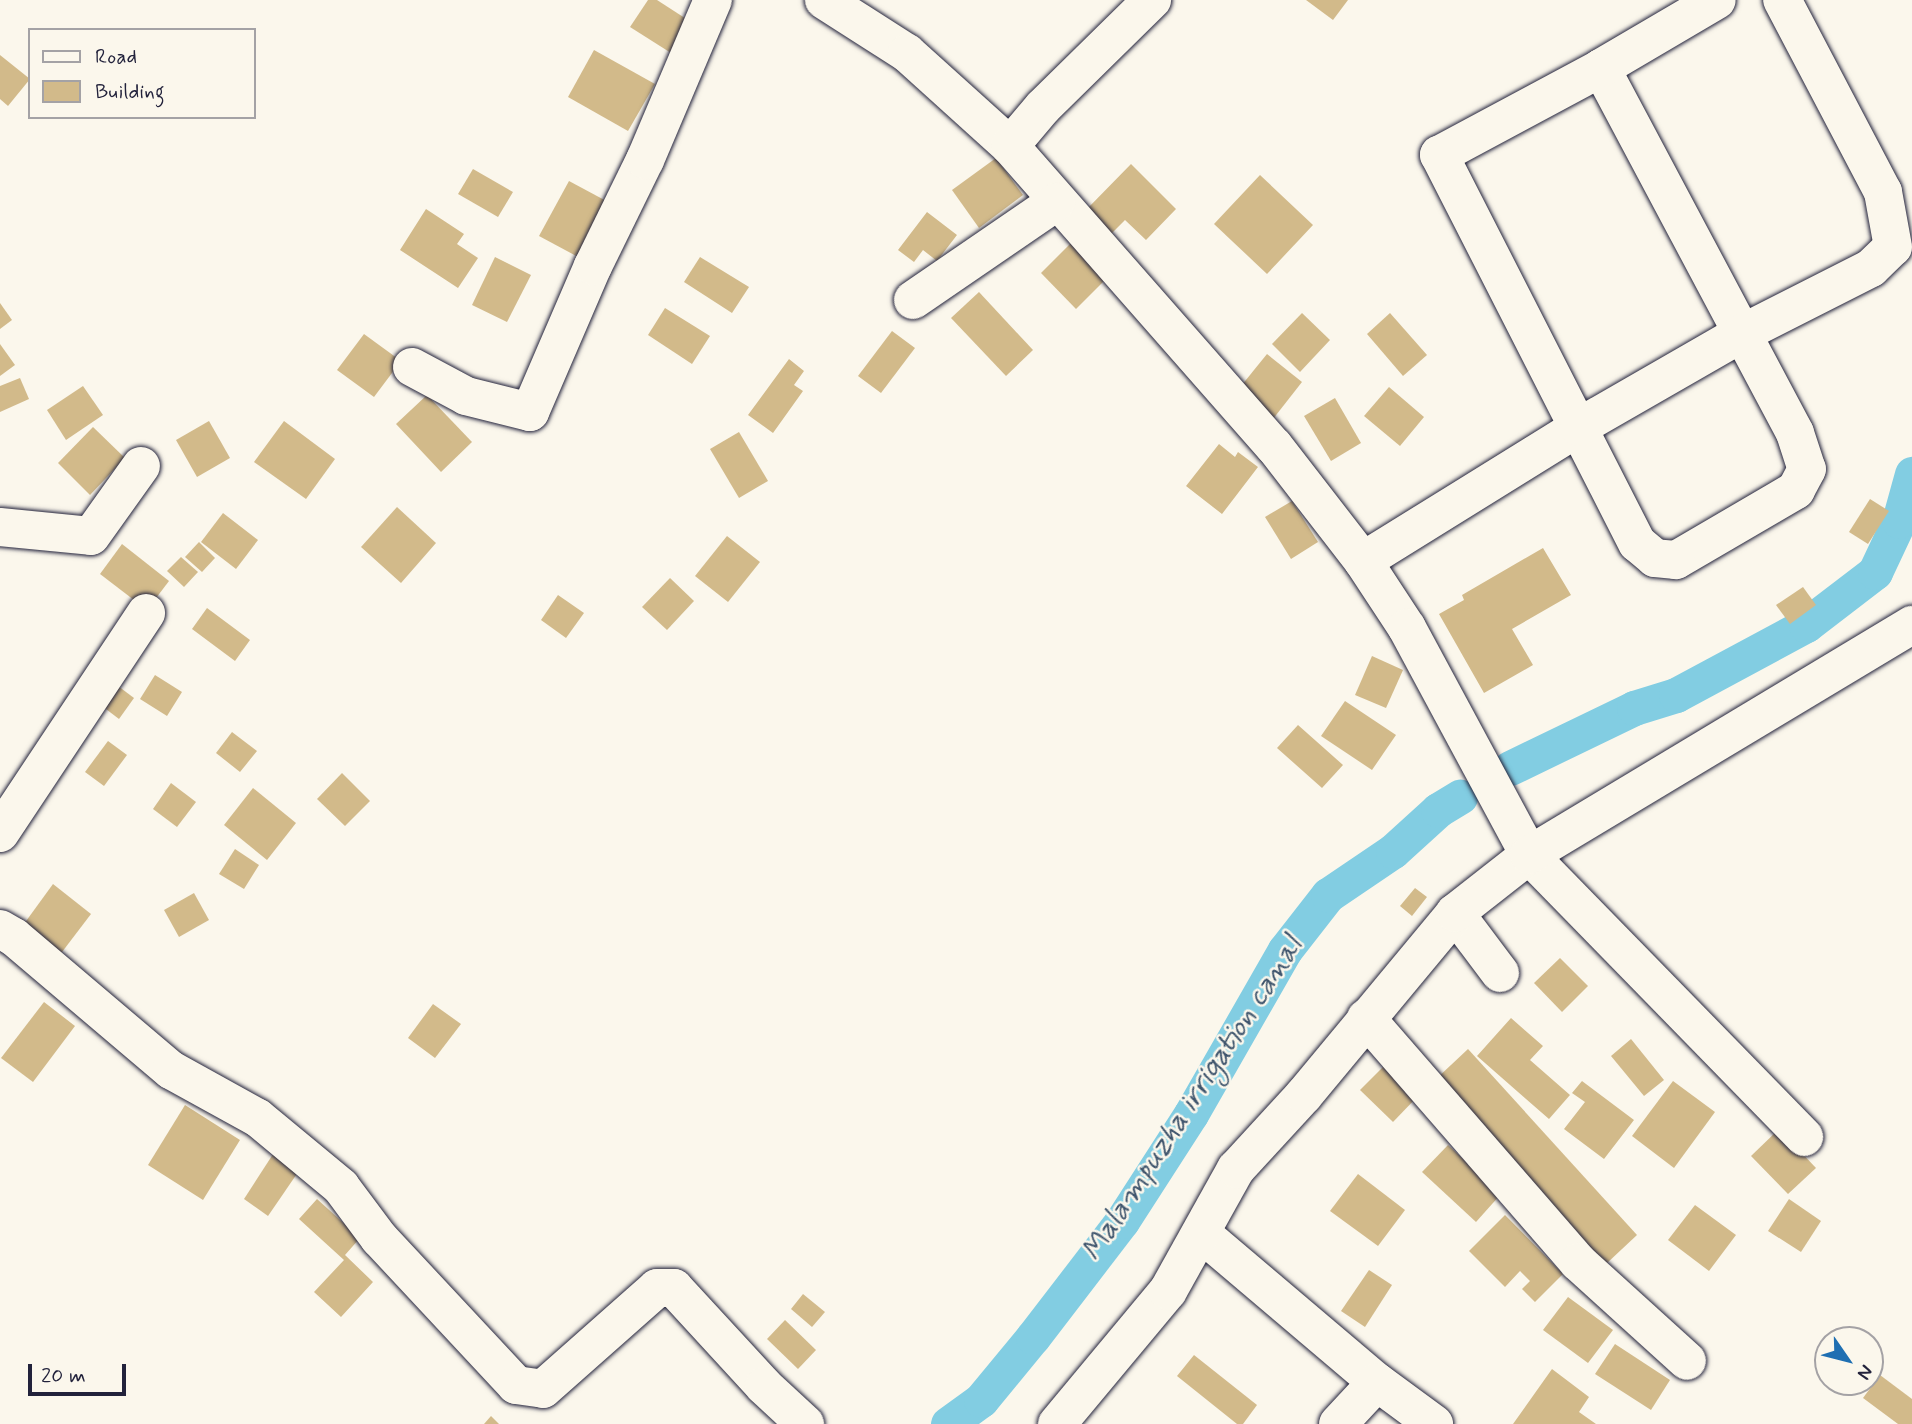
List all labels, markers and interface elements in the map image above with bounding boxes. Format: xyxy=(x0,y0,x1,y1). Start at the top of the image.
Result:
legend xyxy=(28,28,256,119)
text: Road xyxy=(95,43,137,71)
text: Building xyxy=(95,78,165,106)
water label: Malampuzha irrigation canal xyxy=(1077,934,1309,1264)
north arrow xyxy=(1814,1326,1884,1396)
scale bar xyxy=(32,1350,130,1394)
text: N xyxy=(1851,1360,1879,1385)
text: 20 m xyxy=(41,1362,86,1390)

